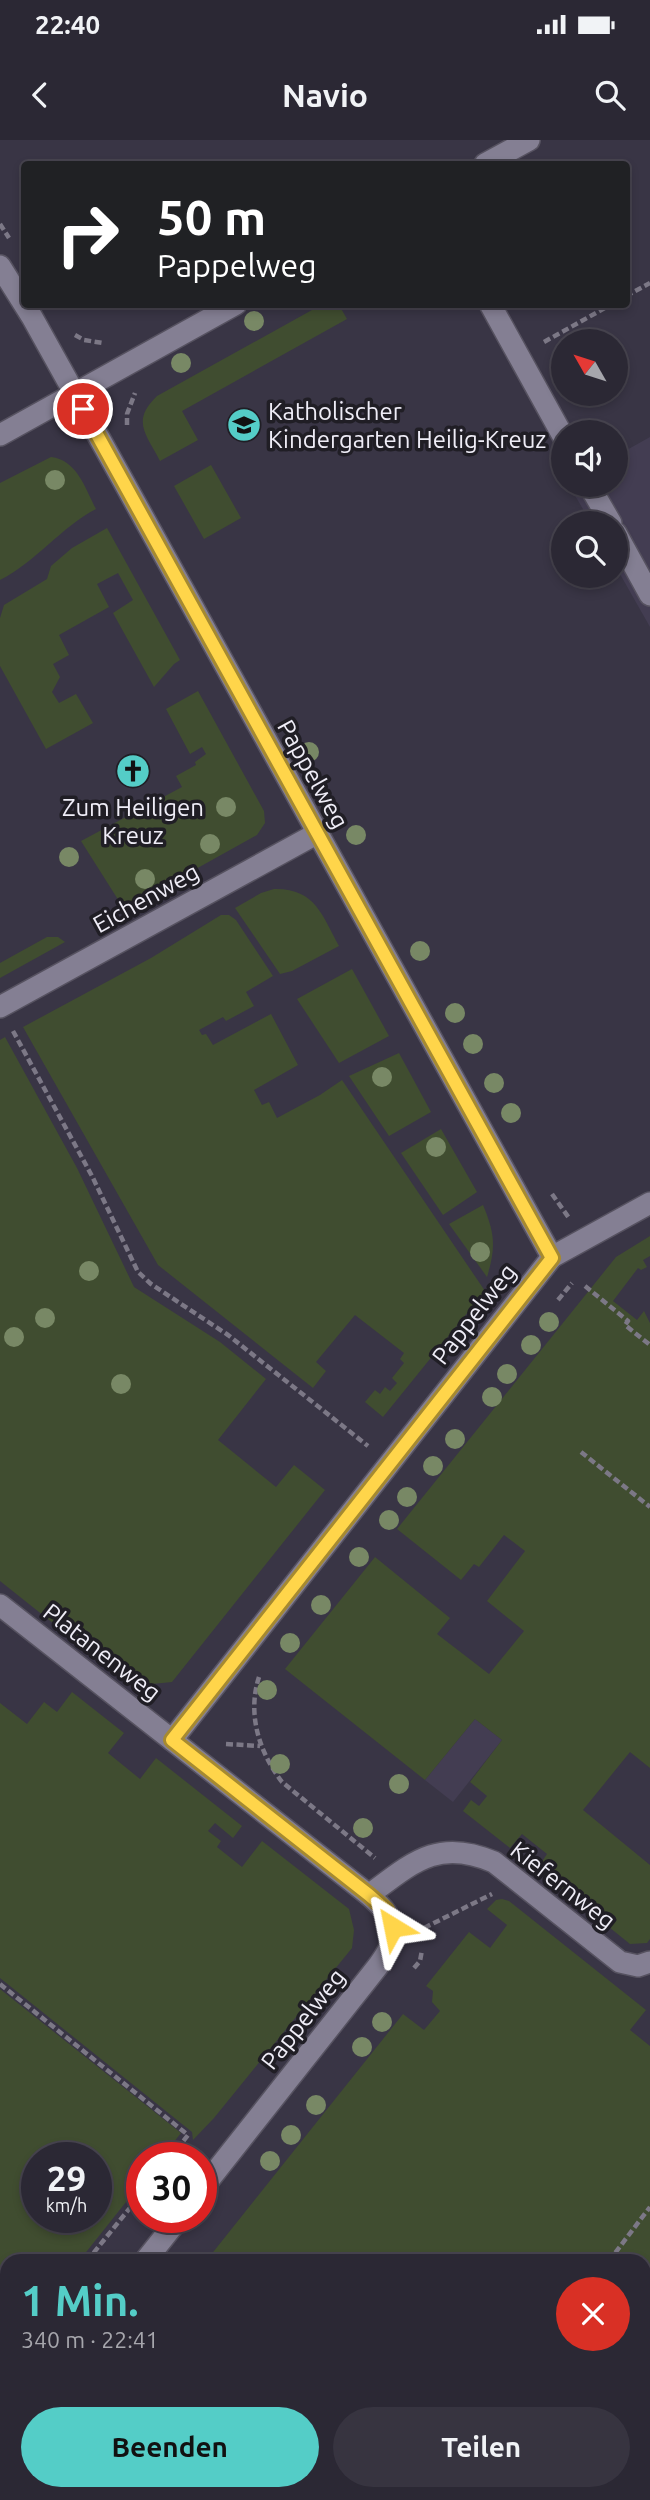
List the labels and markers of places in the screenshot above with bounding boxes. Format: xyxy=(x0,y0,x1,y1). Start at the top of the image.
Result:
pin xyxy=(53,379,113,439)
place label: Katholischer Kindergarten Heilig-Kreuz xyxy=(268,398,546,453)
school or university icon: Katholischer Kindergarten Heilig-Kreuz xyxy=(225,406,263,444)
church icon: Zum Heiligen Kreuz xyxy=(114,752,152,790)
place label: Zum Heiligen Kreuz xyxy=(62,794,204,849)

